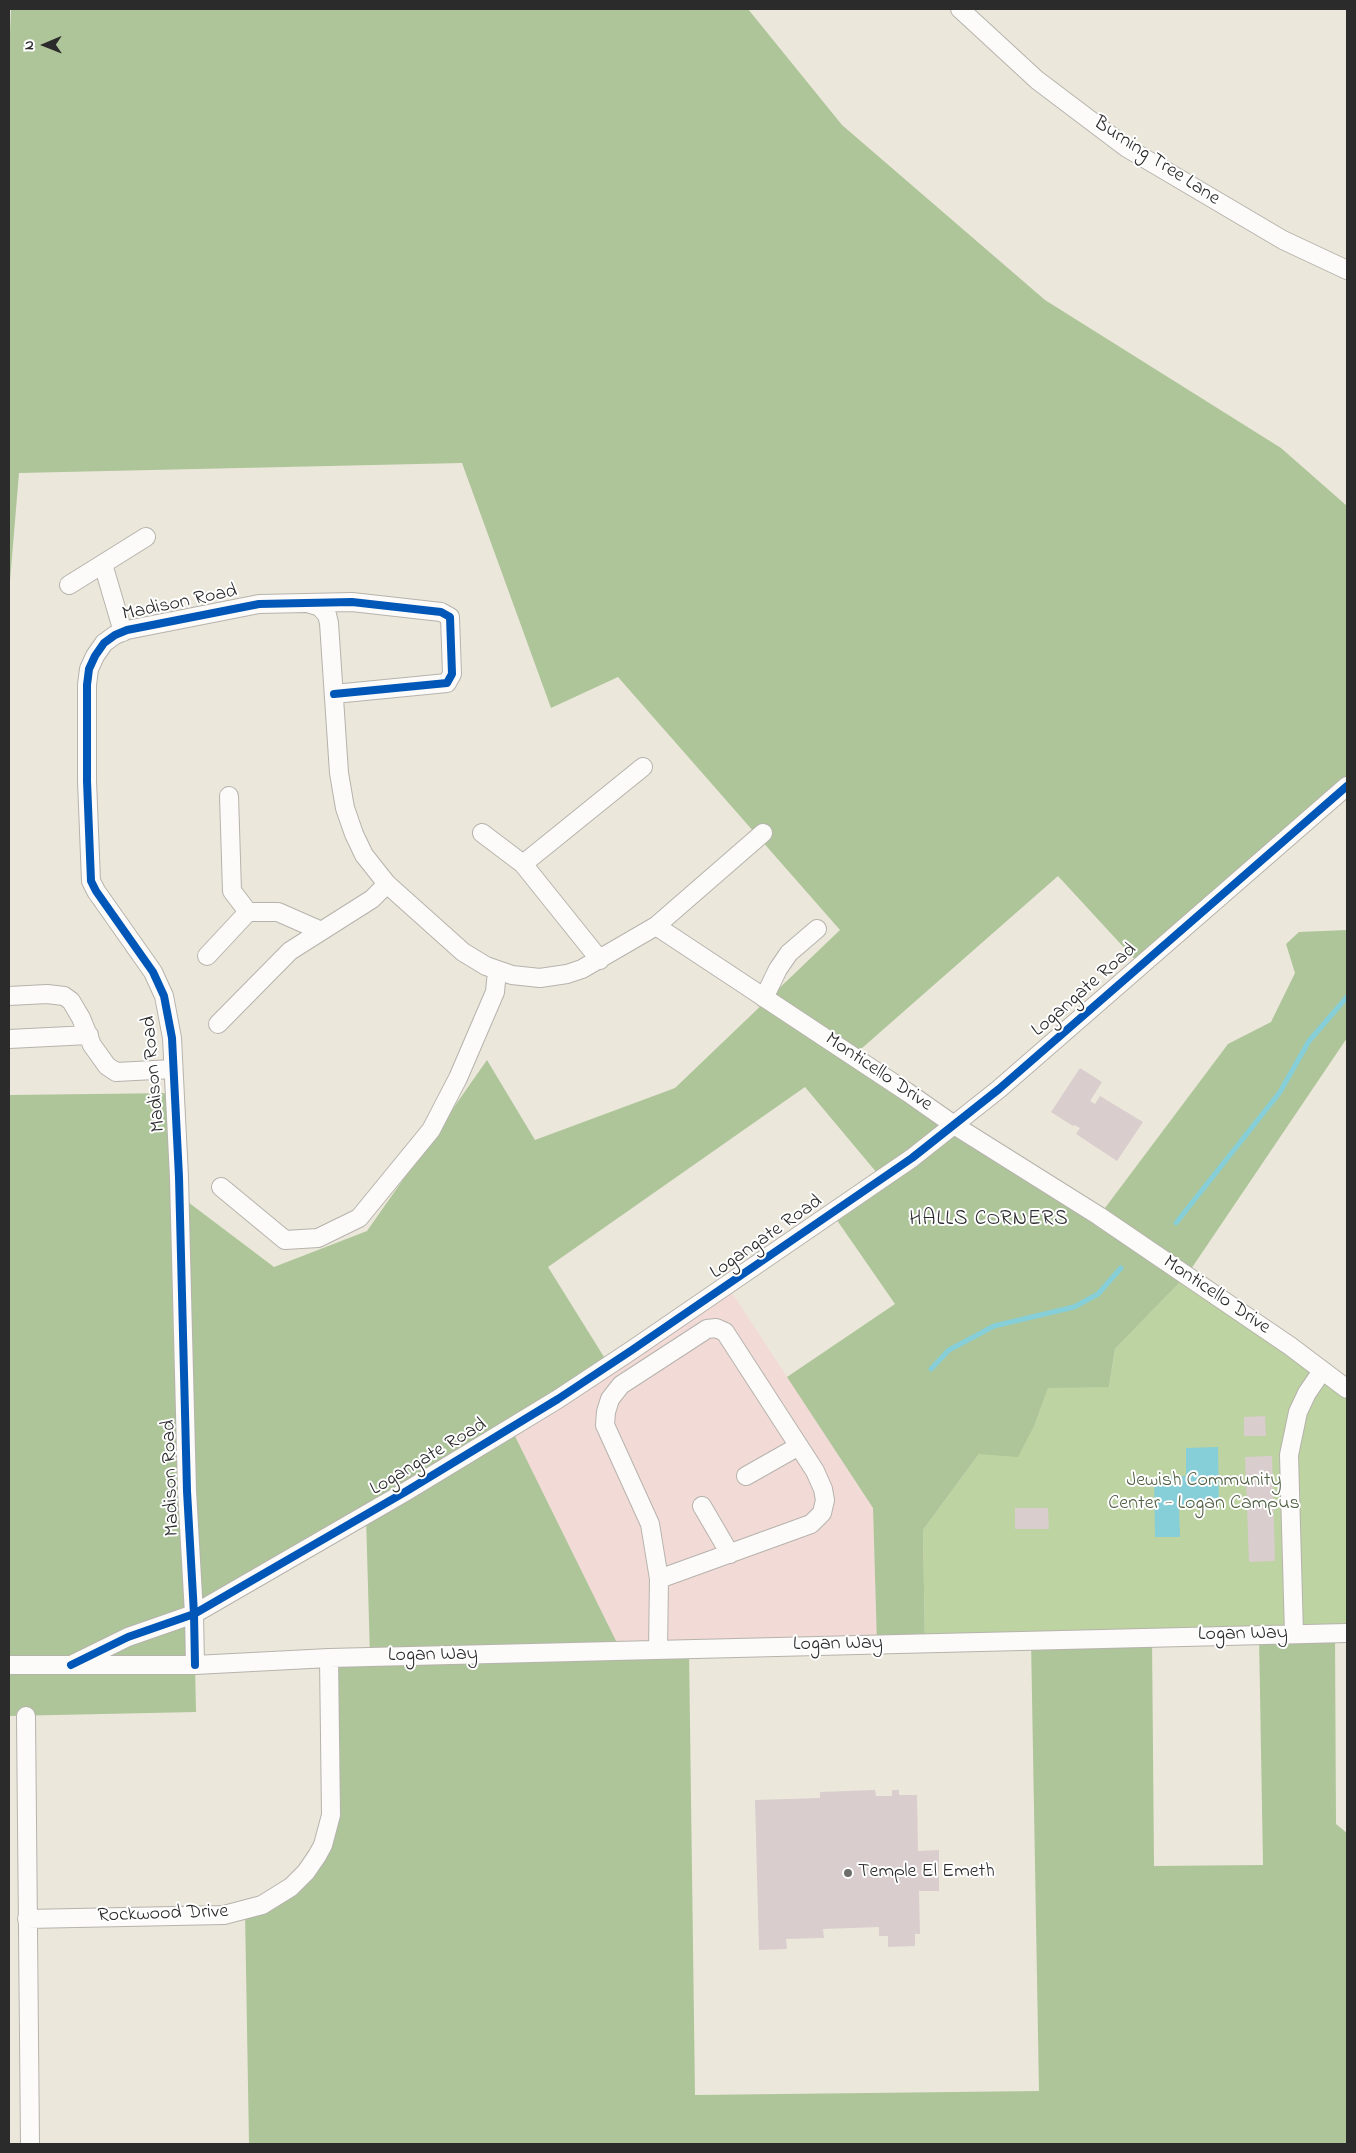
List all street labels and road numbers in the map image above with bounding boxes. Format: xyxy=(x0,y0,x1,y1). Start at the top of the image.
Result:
street label: Burning Tree Lane xyxy=(1088,112,1224,212)
street label: Madison Road xyxy=(120,580,240,628)
street label: Logangate Road xyxy=(1028,939,1142,1043)
street label: Madison Road xyxy=(138,1015,172,1133)
street label: Monticello Drive xyxy=(820,1028,936,1118)
street label: Logangate Road xyxy=(706,1190,828,1286)
street label: Monticello Drive xyxy=(1158,1251,1274,1341)
street label: Logangate Road xyxy=(366,1414,492,1502)
street label: Madison Road xyxy=(158,1419,186,1537)
street label: Logan Way xyxy=(1198,1622,1288,1648)
street label: Logan Way xyxy=(793,1632,883,1658)
street label: Logan Way xyxy=(388,1643,478,1669)
street label: Rockwood Drive xyxy=(97,1901,229,1929)

